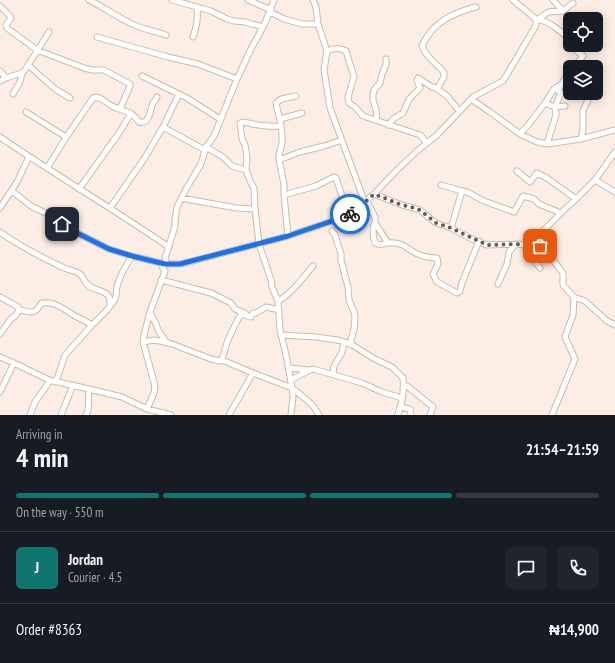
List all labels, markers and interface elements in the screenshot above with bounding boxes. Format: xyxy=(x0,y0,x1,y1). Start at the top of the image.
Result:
map controls xyxy=(563,12,603,100)
button: locate xyxy=(563,12,603,52)
button: layers xyxy=(563,60,603,100)
courier xyxy=(330,194,370,234)
icon: bike xyxy=(339,203,361,225)
pin xyxy=(45,207,79,241)
icon: home xyxy=(51,213,73,235)
pin xyxy=(523,229,557,263)
icon: bag xyxy=(529,235,551,257)
text: Arriving in xyxy=(16,426,63,443)
text: 21:54–21:59 xyxy=(526,440,599,459)
text: 4 min xyxy=(16,441,69,474)
text: On the way · 550 m xyxy=(16,504,103,521)
button: chat xyxy=(505,547,547,589)
button: phone xyxy=(557,547,599,589)
text: Jordan xyxy=(68,550,103,569)
text: J xyxy=(35,558,39,577)
text: Courier · 4.5 xyxy=(68,569,122,586)
text: Order #8363 xyxy=(16,620,82,639)
text: ₦14,900 xyxy=(549,620,599,639)

